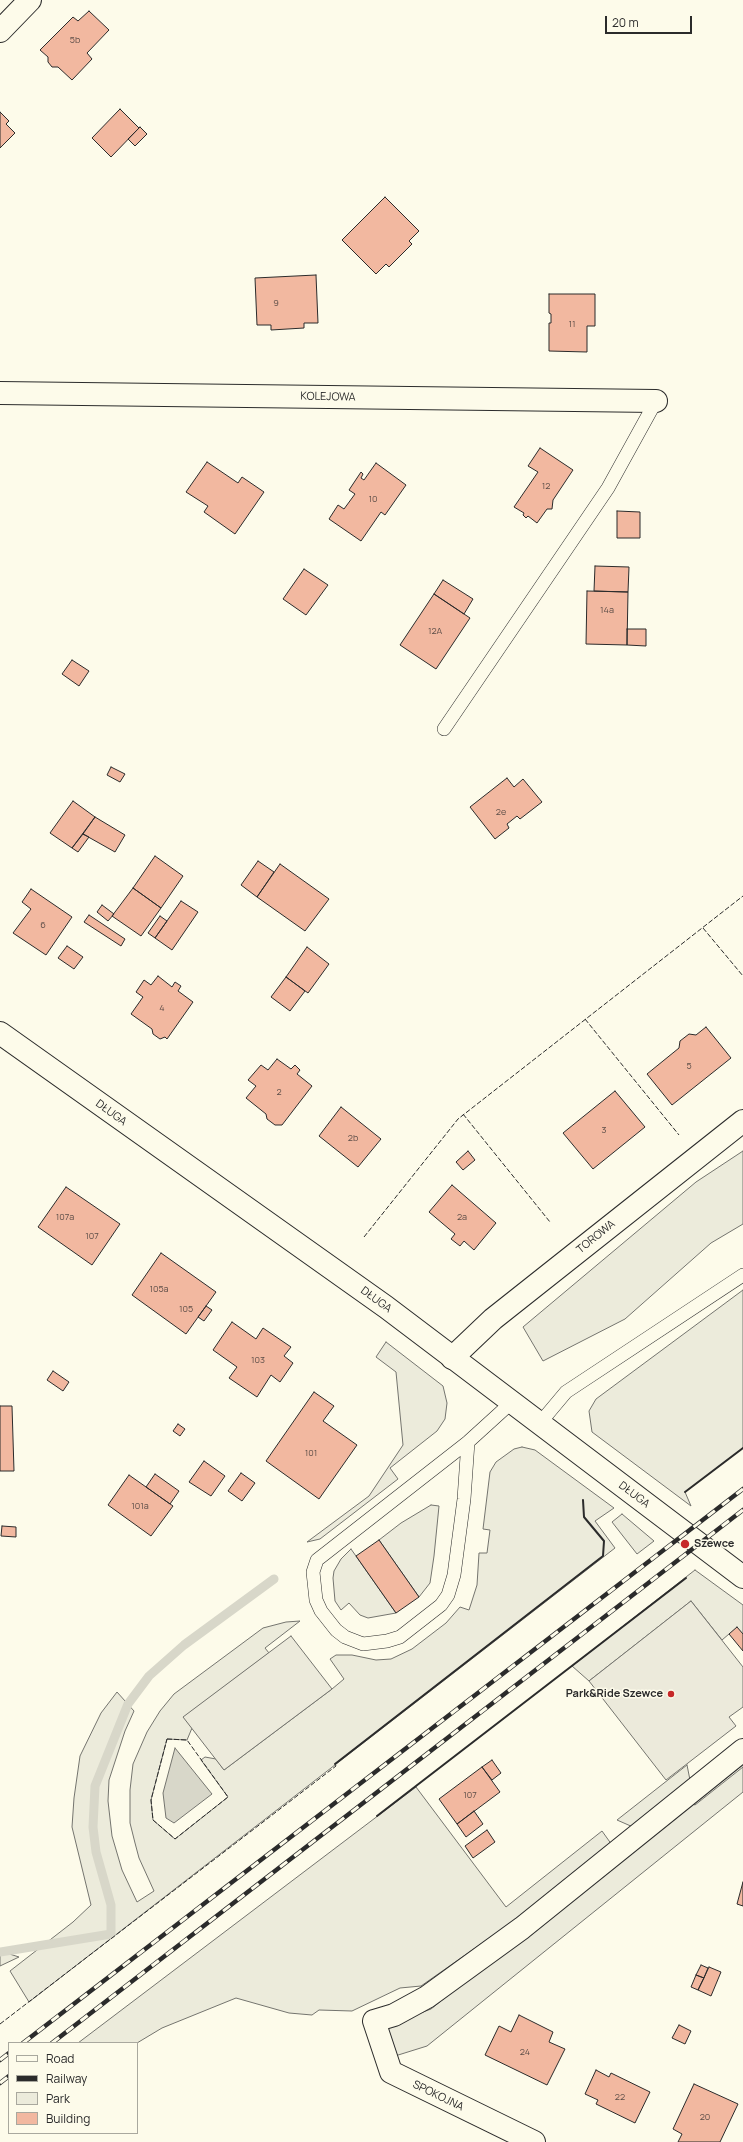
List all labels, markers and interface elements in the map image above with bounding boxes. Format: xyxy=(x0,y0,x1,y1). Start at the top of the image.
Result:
scale bar xyxy=(607,8,694,34)
text: 20 m xyxy=(612,14,639,31)
house number: 5b xyxy=(70,35,80,45)
house number: 9 xyxy=(273,298,279,308)
house number: 11 xyxy=(568,319,576,329)
street label: KOLEJOWA xyxy=(300,390,356,404)
house number: 12 xyxy=(542,481,550,491)
house number: 10 xyxy=(369,494,377,504)
house number: 14a xyxy=(600,605,614,615)
house number: 12A xyxy=(428,626,442,636)
house number: 2e xyxy=(496,807,506,817)
house number: 6 xyxy=(40,920,46,930)
house number: 4 xyxy=(159,1003,165,1013)
house number: 5 xyxy=(686,1061,692,1071)
house number: 2 xyxy=(276,1087,282,1097)
street label: DŁUGA xyxy=(93,1097,129,1129)
house number: 3 xyxy=(602,1125,606,1135)
house number: 2b xyxy=(348,1133,358,1143)
house number: 107a xyxy=(56,1212,74,1222)
house number: 2a xyxy=(457,1212,467,1222)
street label: TOROWA xyxy=(574,1218,618,1256)
house number: 107 xyxy=(85,1231,99,1241)
house number: 105a xyxy=(149,1284,169,1294)
street label: DŁUGA xyxy=(358,1284,394,1316)
house number: 105 xyxy=(179,1304,193,1314)
house number: 103 xyxy=(251,1355,265,1365)
house number: 101 xyxy=(305,1448,317,1458)
street label: DŁUGA xyxy=(616,1479,652,1511)
house number: 101a xyxy=(131,1501,149,1511)
place label: Szewce xyxy=(694,1537,734,1551)
marker: Szewce xyxy=(679,1538,691,1550)
place label: Park&Ride Szewce xyxy=(566,1687,663,1701)
marker: Park&Ride Szewce xyxy=(666,1689,676,1699)
house number: 107 xyxy=(463,1790,477,1800)
legend xyxy=(8,2042,138,2134)
house number: 24 xyxy=(520,2047,530,2057)
text: Road xyxy=(46,2050,74,2067)
text: Railway xyxy=(46,2070,87,2087)
street label: SPOKOJNA xyxy=(410,2078,466,2114)
text: Park xyxy=(46,2090,70,2107)
house number: 22 xyxy=(615,2092,625,2102)
text: Building xyxy=(46,2110,90,2127)
house number: 20 xyxy=(700,2112,710,2122)

